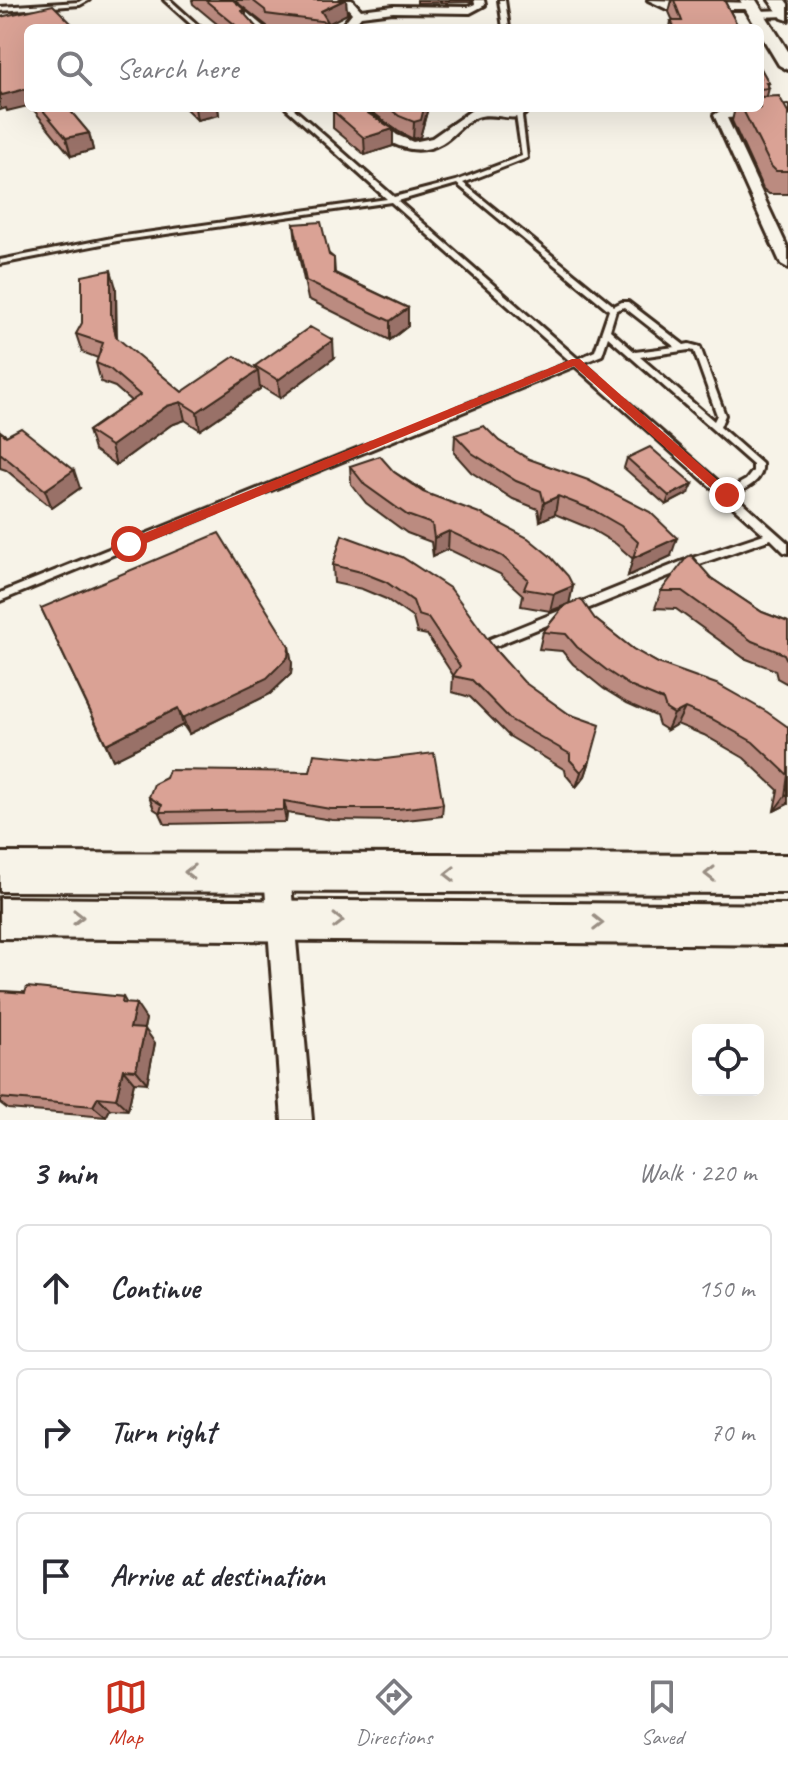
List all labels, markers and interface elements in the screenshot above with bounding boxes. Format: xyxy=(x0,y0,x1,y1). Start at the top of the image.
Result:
search box xyxy=(24,24,764,112)
icon: search xyxy=(52,46,96,90)
text: Search here xyxy=(116,49,238,87)
route end xyxy=(709,477,745,513)
route start xyxy=(111,526,147,562)
one-way arrow xyxy=(183,863,196,881)
one-way arrow xyxy=(443,865,456,882)
one-way arrow xyxy=(703,865,716,883)
one-way arrow xyxy=(72,908,85,926)
one-way arrow xyxy=(332,912,345,930)
one-way arrow xyxy=(592,915,605,932)
map controls xyxy=(692,1024,764,1096)
button: locate xyxy=(692,1024,764,1096)
text: 3 min xyxy=(32,1151,97,1194)
text: Walk · 220 m xyxy=(639,1156,756,1189)
icon: ahead xyxy=(34,1266,78,1310)
text: Continue xyxy=(110,1269,200,1307)
text: 150 m xyxy=(698,1272,754,1305)
icon: right xyxy=(34,1410,78,1454)
text: Turn right xyxy=(110,1413,215,1451)
text: 70 m xyxy=(710,1416,754,1449)
icon: arrive xyxy=(34,1554,78,1598)
text: Arrive at destination xyxy=(110,1557,325,1595)
tab: Map xyxy=(104,1675,148,1751)
tab: Directions xyxy=(356,1675,432,1751)
tab: Saved xyxy=(640,1675,684,1751)

